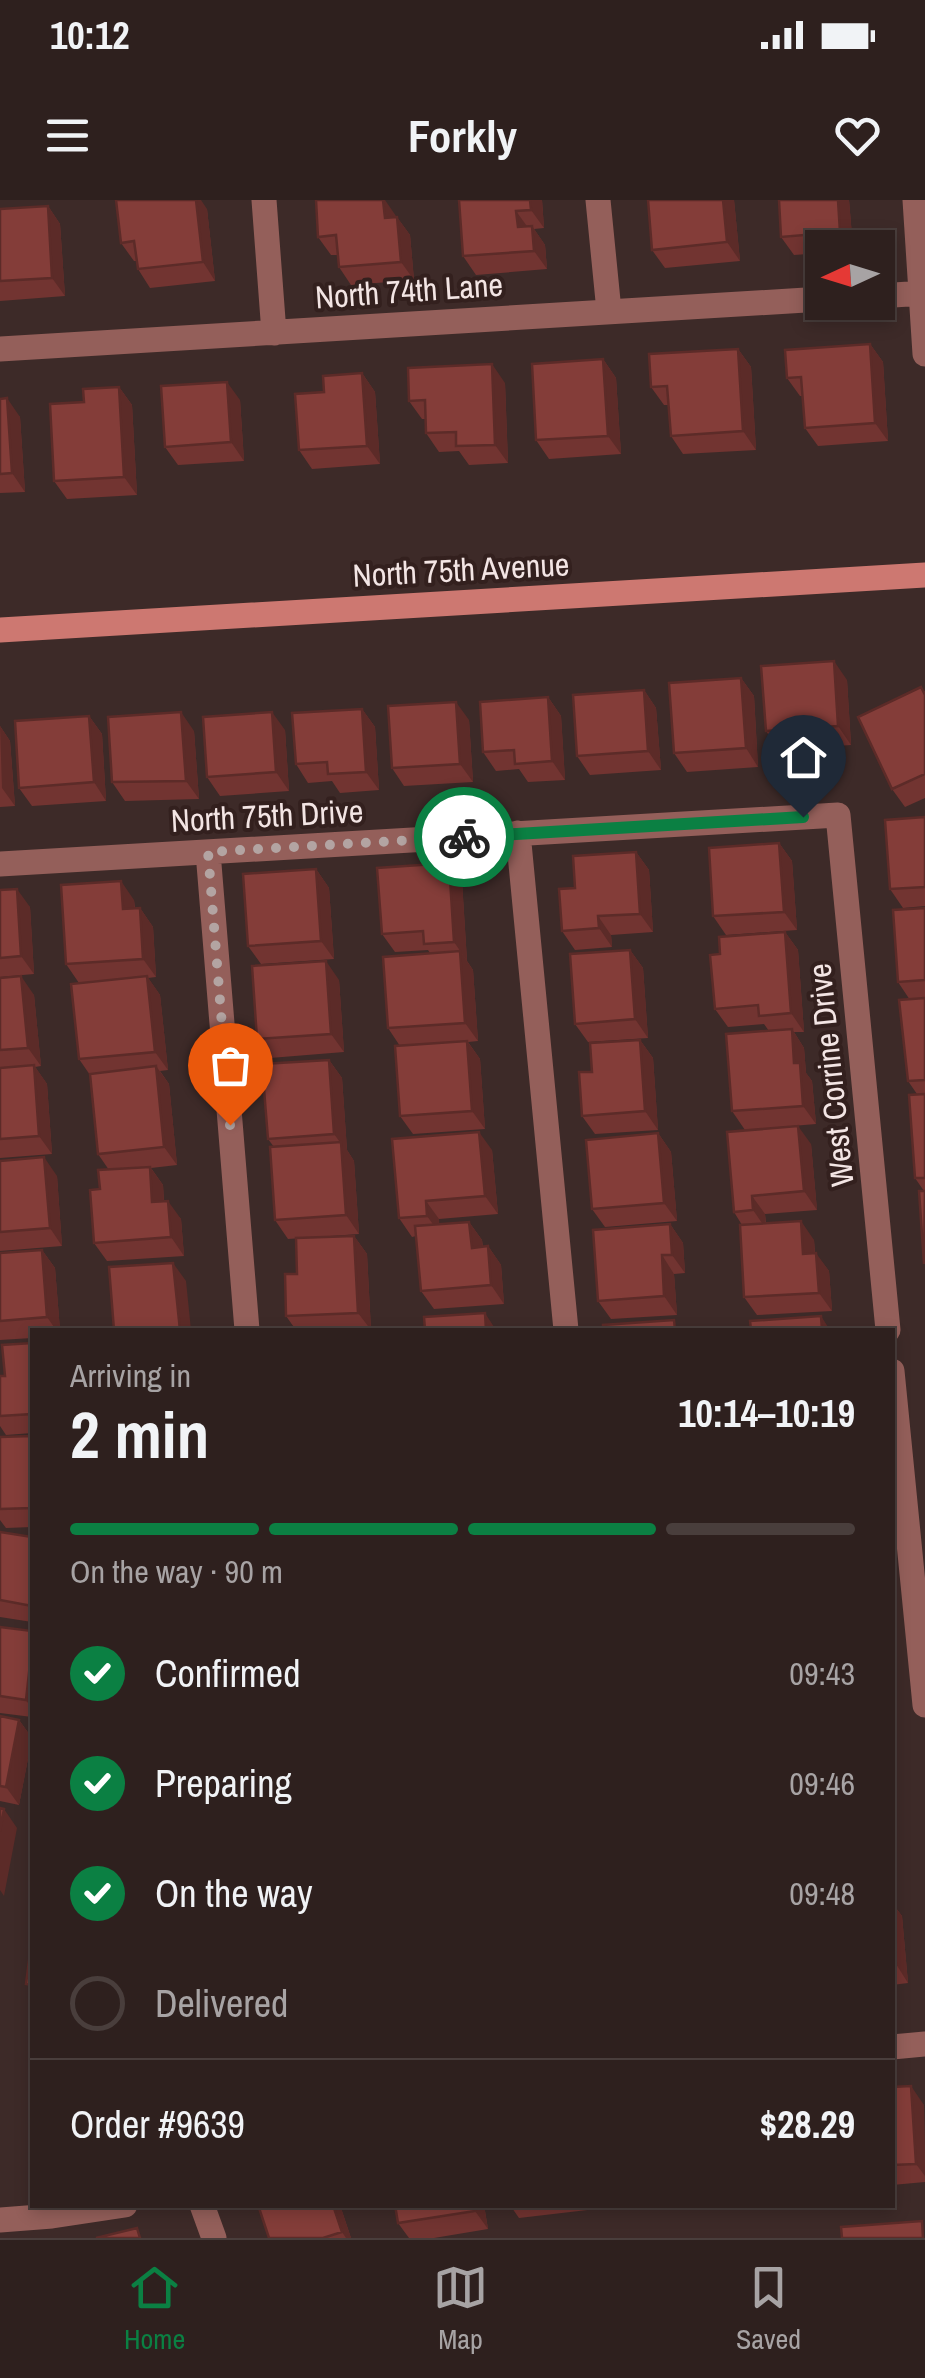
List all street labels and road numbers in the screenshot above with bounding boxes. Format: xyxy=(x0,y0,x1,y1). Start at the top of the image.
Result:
street label: North 74th Lane xyxy=(314,262,504,319)
street label: North 75th Avenue xyxy=(352,542,570,597)
street label: North 75th Drive xyxy=(170,789,364,842)
street label: West Corrine Drive xyxy=(797,961,864,1189)

